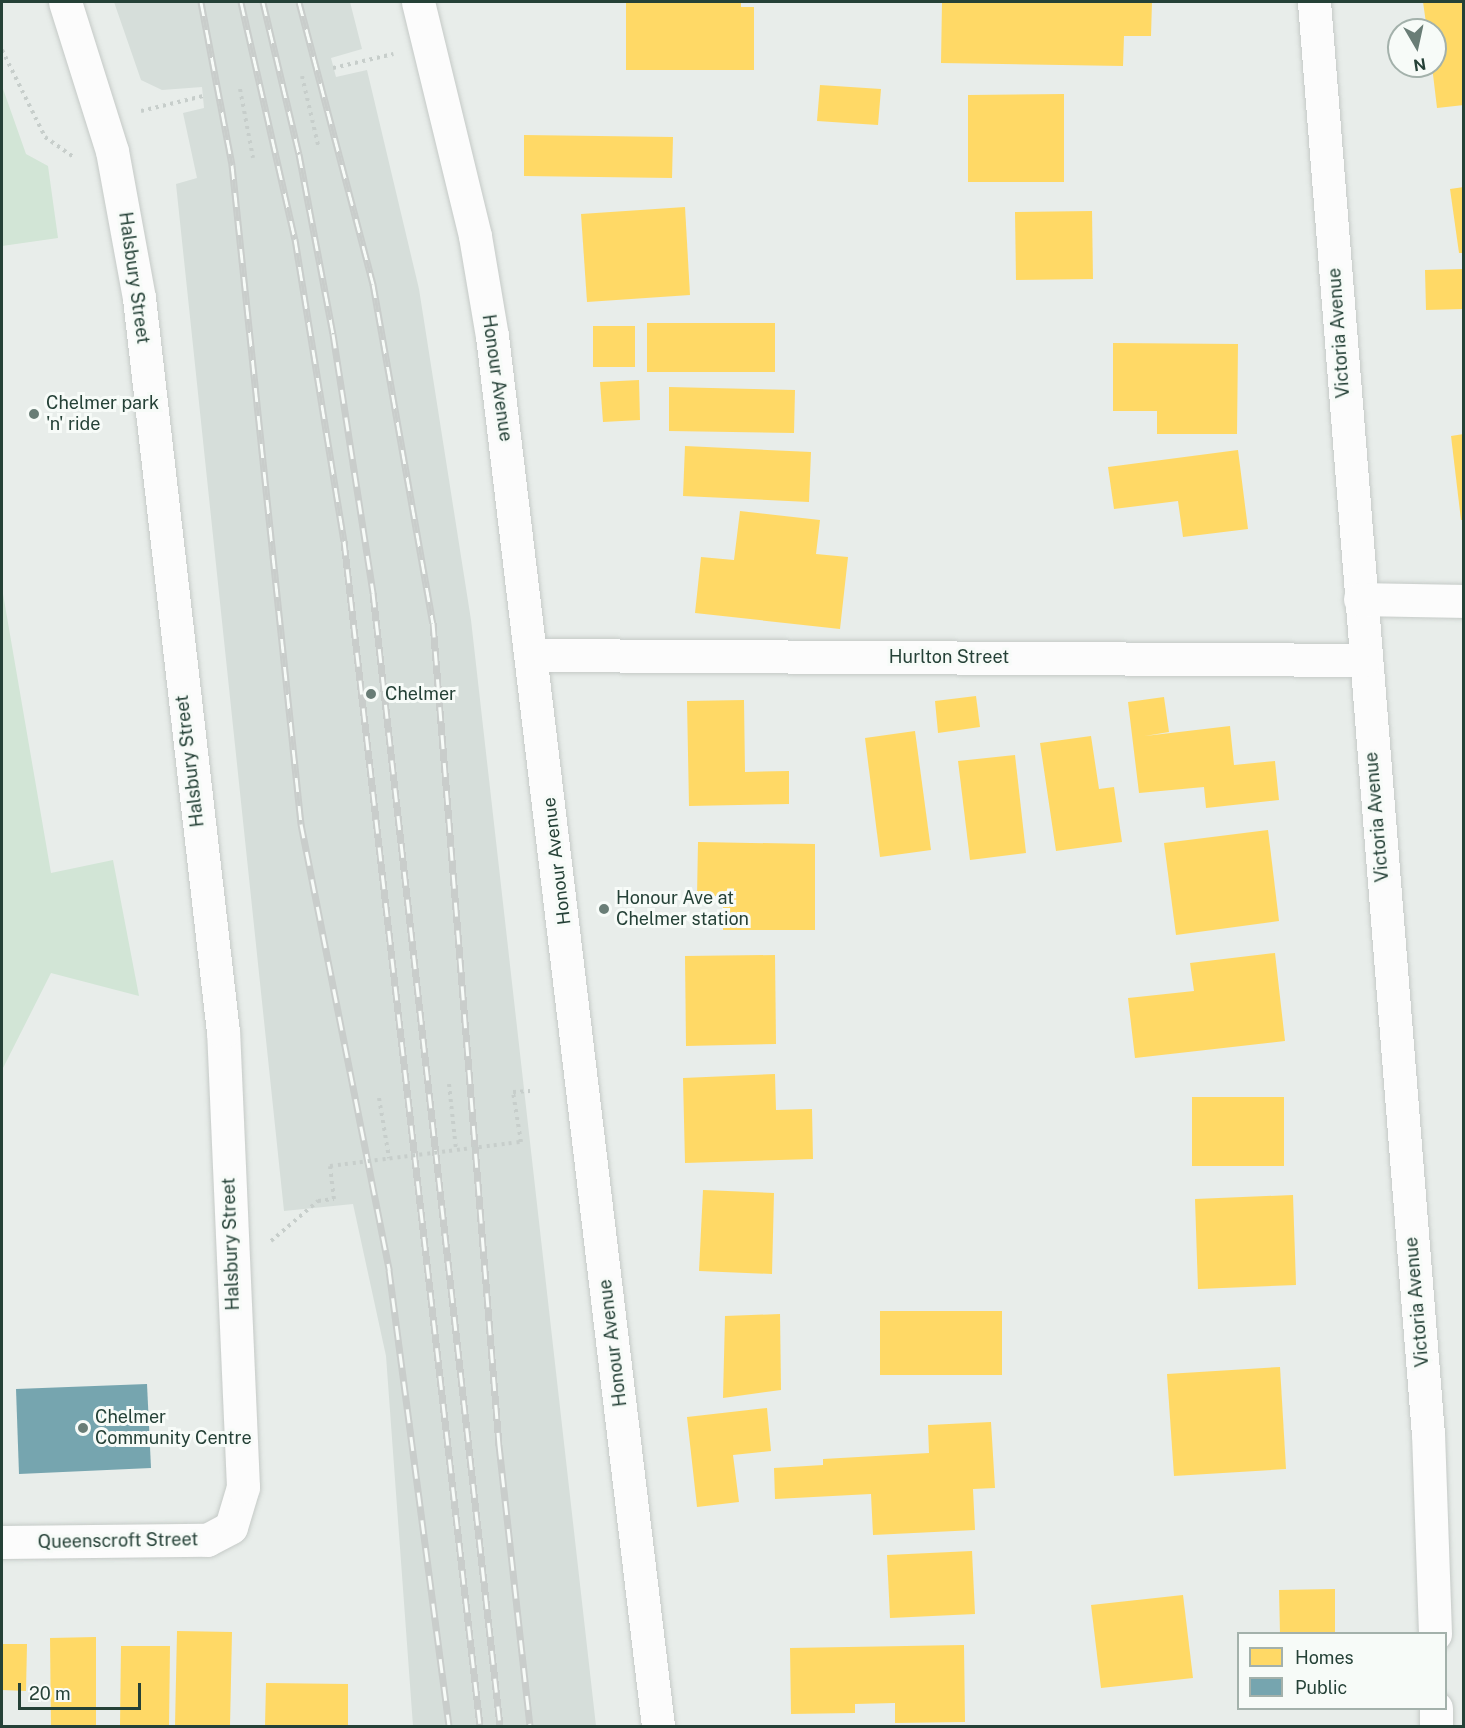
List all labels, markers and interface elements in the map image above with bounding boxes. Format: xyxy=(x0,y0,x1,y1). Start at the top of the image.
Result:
north arrow xyxy=(1387,18,1447,78)
text: N xyxy=(1412,54,1427,75)
street label: Halsbury Street xyxy=(114,211,154,345)
street label: Victoria Avenue xyxy=(1324,267,1354,399)
street label: Honour Avenue xyxy=(477,313,517,443)
place label: Chelmer park 'n' ride xyxy=(46,393,159,436)
marker: Chelmer park 'n' ride xyxy=(27,407,41,421)
street label: Hurlton Street xyxy=(889,646,1009,668)
place label: Chelmer xyxy=(385,683,456,705)
marker: Chelmer xyxy=(362,685,380,703)
street label: Halsbury Street xyxy=(171,694,209,828)
street label: Victoria Avenue xyxy=(1361,751,1393,883)
street label: Honour Avenue xyxy=(538,796,576,926)
place label: Honour Ave at Chelmer station xyxy=(616,888,749,930)
marker: Honour Ave at Chelmer station xyxy=(597,902,611,916)
street label: Halsbury Street xyxy=(218,1177,244,1311)
street label: Victoria Avenue xyxy=(1401,1236,1433,1368)
street label: Honour Avenue xyxy=(594,1278,632,1408)
place label: Chelmer Community Centre xyxy=(95,1407,252,1450)
marker: Chelmer Community Centre xyxy=(76,1421,90,1435)
street label: Queenscroft Street xyxy=(38,1529,198,1553)
legend xyxy=(1237,1632,1447,1710)
text: Homes xyxy=(1295,1647,1354,1668)
scale bar xyxy=(21,1671,144,1709)
text: Public xyxy=(1295,1677,1347,1698)
text: 20 m xyxy=(29,1683,71,1704)

